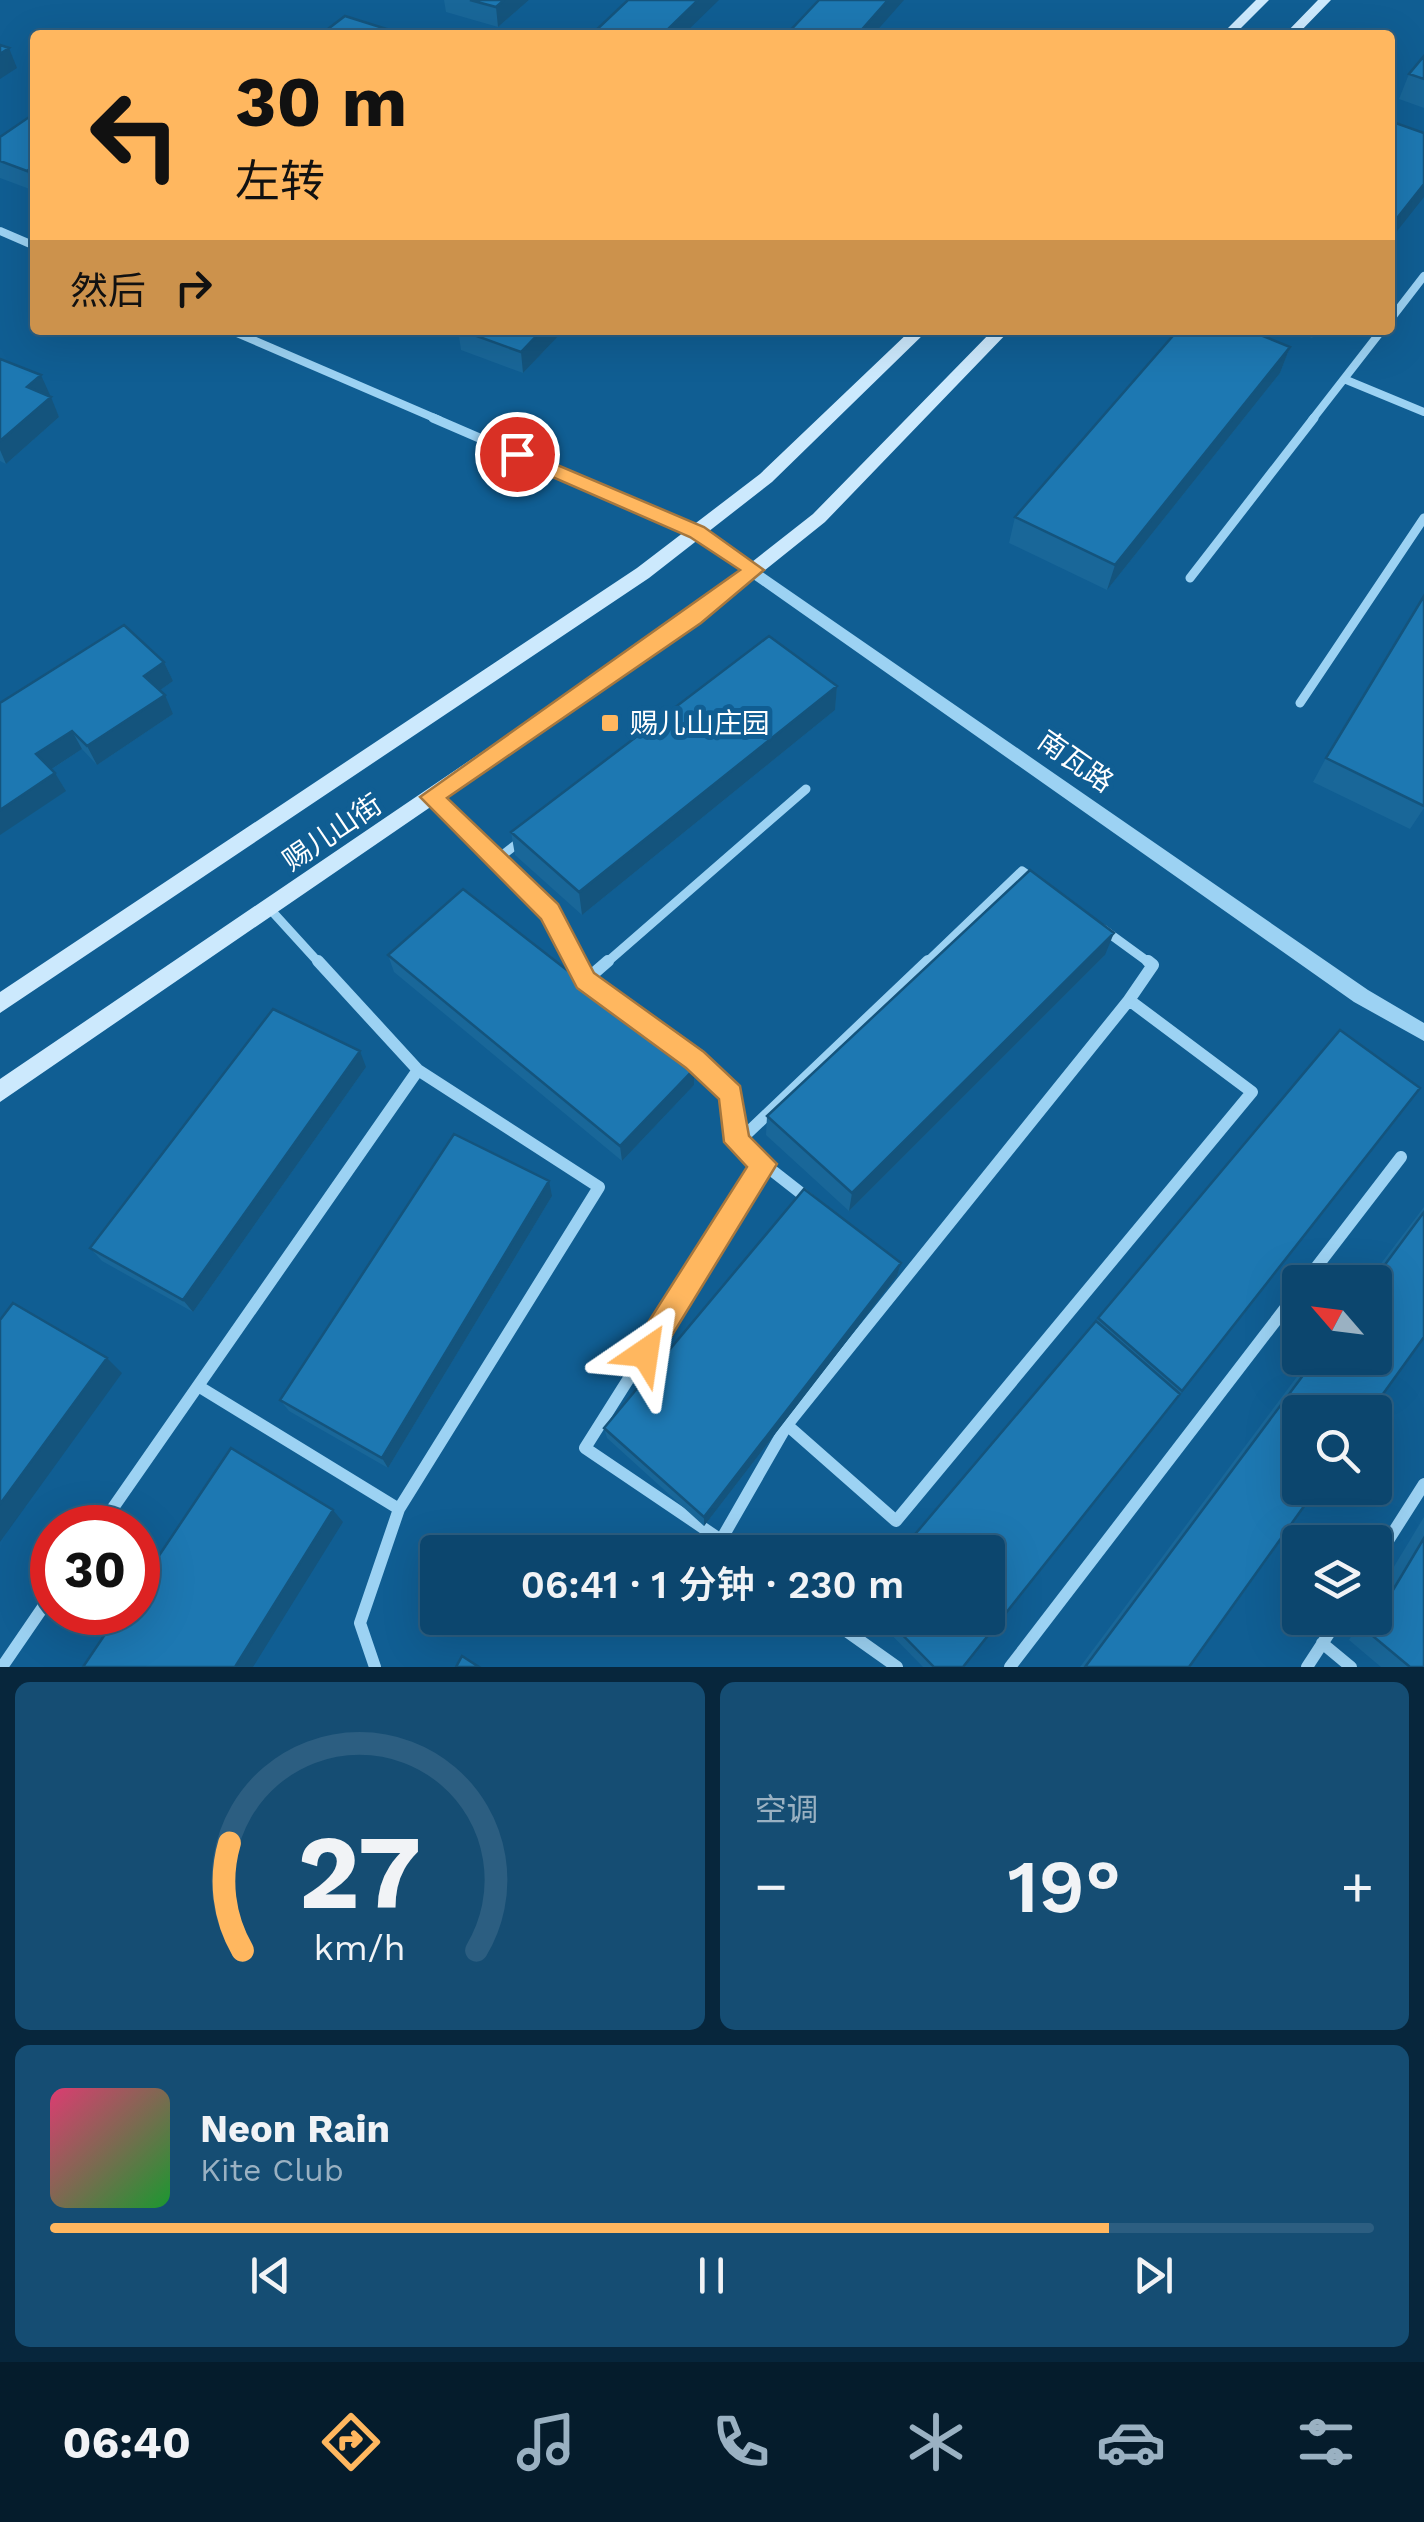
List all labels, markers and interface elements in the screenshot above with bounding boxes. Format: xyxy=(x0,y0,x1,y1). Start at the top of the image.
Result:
text: 30 m xyxy=(235,61,407,143)
icon: left xyxy=(70,70,200,200)
text: 左转 xyxy=(235,155,325,208)
icon: right xyxy=(166,260,221,315)
text: 然后 xyxy=(70,269,146,313)
pin xyxy=(475,412,560,497)
icon: arrive xyxy=(490,427,545,482)
place label: 赐儿山庄园 xyxy=(630,707,770,740)
marker: 赐儿山庄园 xyxy=(599,712,621,734)
street label: 南瓦路 xyxy=(1032,724,1120,799)
street label: 赐儿山街 xyxy=(277,787,388,877)
north arrow xyxy=(1282,1265,1392,1375)
map controls xyxy=(1282,1265,1392,1635)
position arrow xyxy=(593,1301,697,1405)
button: search xyxy=(1282,1395,1392,1505)
speed limit sign: 30 xyxy=(30,1505,160,1635)
button: layers xyxy=(1282,1525,1392,1635)
text: 06:41 · 1 分钟 · 230 m xyxy=(521,1563,904,1607)
text: 空调 xyxy=(755,1791,819,1829)
text: 27 xyxy=(298,1811,421,1933)
text: 19° xyxy=(1007,1842,1121,1930)
text: − xyxy=(755,1854,788,1918)
text: + xyxy=(1341,1854,1374,1918)
text: km/h xyxy=(314,1927,406,1969)
text: Neon Rain xyxy=(200,2107,390,2151)
text: Kite Club xyxy=(200,2151,344,2189)
icon: previous xyxy=(243,2248,298,2303)
icon: pause xyxy=(684,2248,739,2303)
icon: next xyxy=(1126,2248,1181,2303)
icon: directions xyxy=(316,2407,386,2477)
icon: music xyxy=(511,2407,581,2477)
icon: phone xyxy=(706,2407,776,2477)
icon: climate xyxy=(901,2407,971,2477)
icon: car xyxy=(1096,2407,1166,2477)
icon: filters xyxy=(1291,2407,1361,2477)
text: 06:40 xyxy=(63,2416,191,2469)

